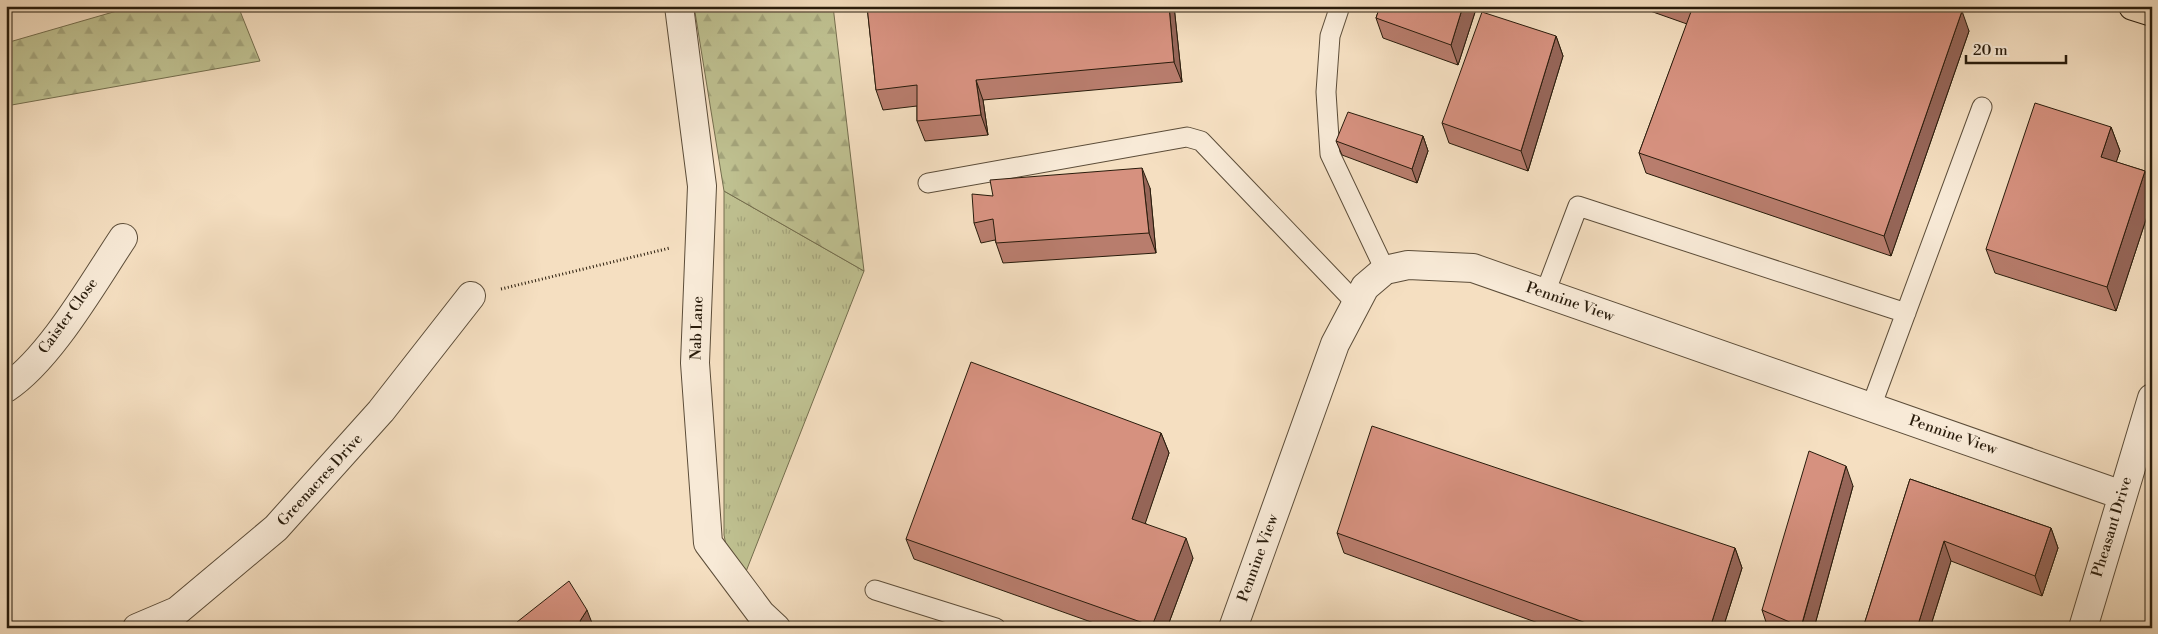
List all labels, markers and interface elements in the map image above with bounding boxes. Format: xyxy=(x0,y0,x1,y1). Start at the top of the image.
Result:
scale bar xyxy=(1966,32,2066,64)
text: 20 m xyxy=(1973,41,2008,60)
street label: Caister Close xyxy=(34,274,102,358)
street label: Pennine View xyxy=(1523,278,1617,326)
street label: Nab Lane xyxy=(686,296,708,360)
street label: Pennine View xyxy=(1906,411,2000,459)
street label: Greenacres Drive xyxy=(273,430,367,530)
street label: Pheasant Drive xyxy=(2088,474,2136,580)
street label: Pennine View xyxy=(1233,511,1283,604)

